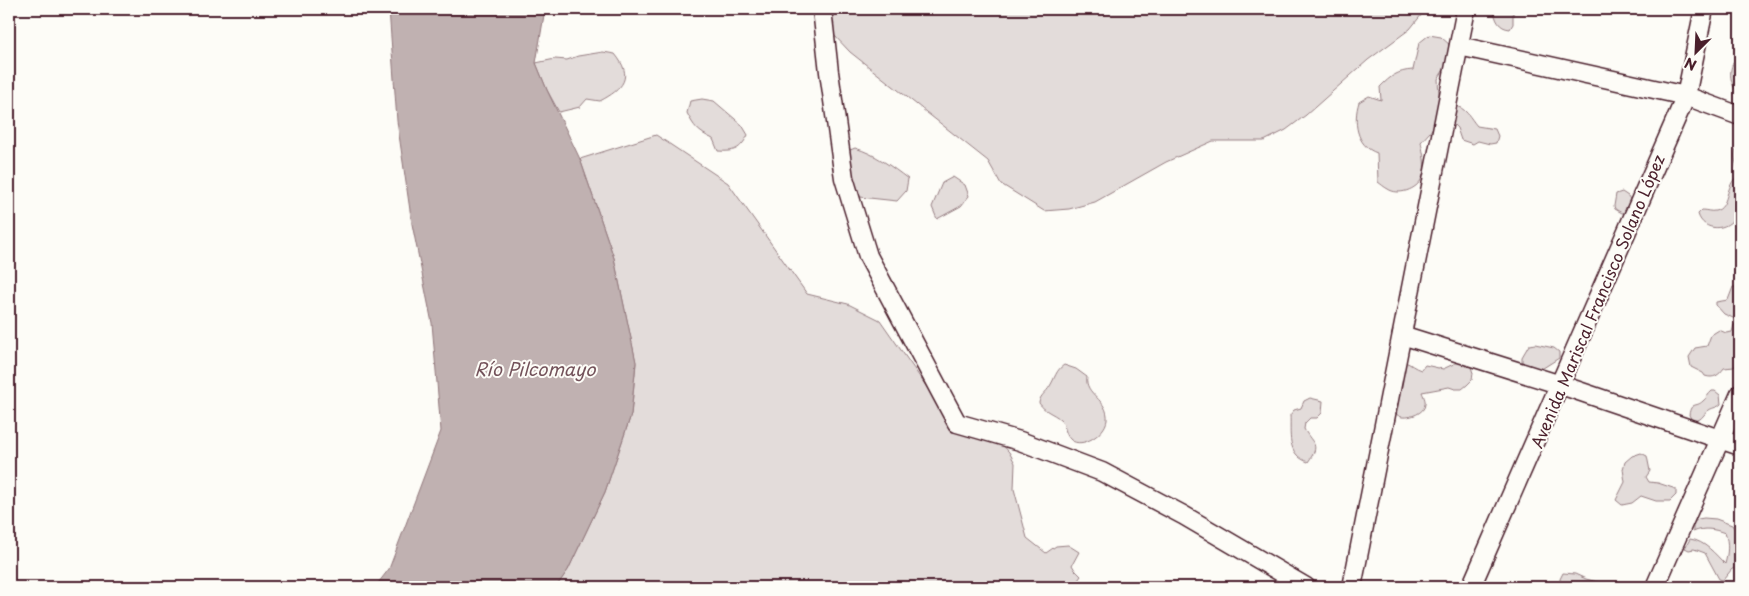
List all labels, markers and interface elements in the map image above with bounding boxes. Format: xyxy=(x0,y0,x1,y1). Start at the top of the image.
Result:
north arrow xyxy=(1672,28,1722,78)
text: N xyxy=(1681,52,1700,76)
street label: Avenida Mariscal Francisco Solano López xyxy=(1524,150,1670,451)
water label: Río Pilcomayo xyxy=(475,355,596,382)

